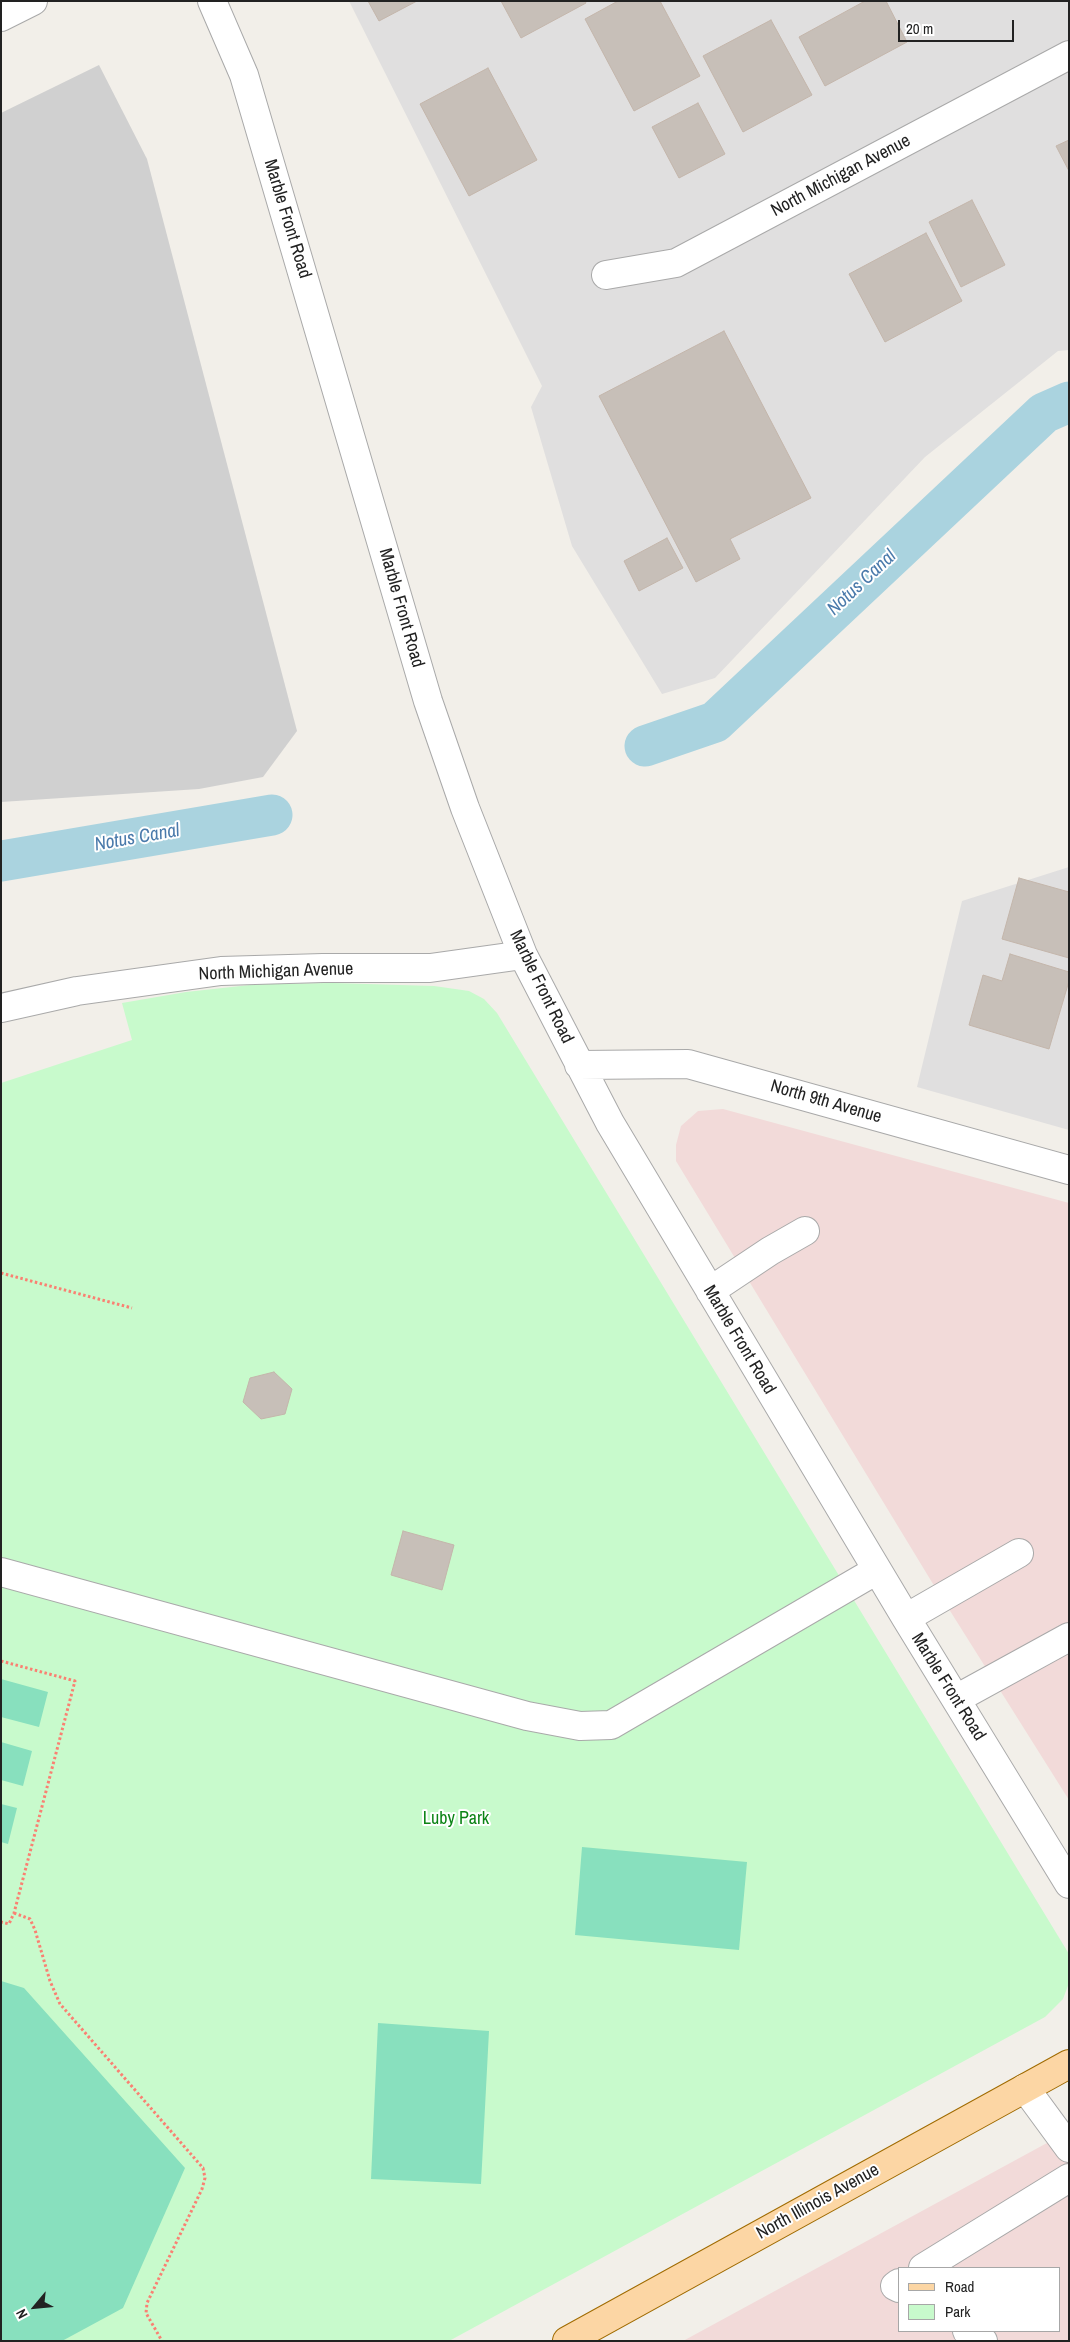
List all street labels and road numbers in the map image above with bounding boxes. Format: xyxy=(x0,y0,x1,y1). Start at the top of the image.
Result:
street label: North Michigan Avenue xyxy=(768,130,914,222)
street label: Marble Front Road xyxy=(259,157,315,281)
street label: Marble Front Road xyxy=(374,546,428,670)
street label: Marble Front Road xyxy=(504,927,578,1047)
street label: North Michigan Avenue xyxy=(198,959,354,985)
street label: North 9th Avenue xyxy=(768,1076,884,1128)
street label: Marble Front Road xyxy=(698,1282,780,1398)
street label: Marble Front Road xyxy=(906,1629,990,1745)
street label: North Illinois Avenue xyxy=(753,2159,883,2245)

